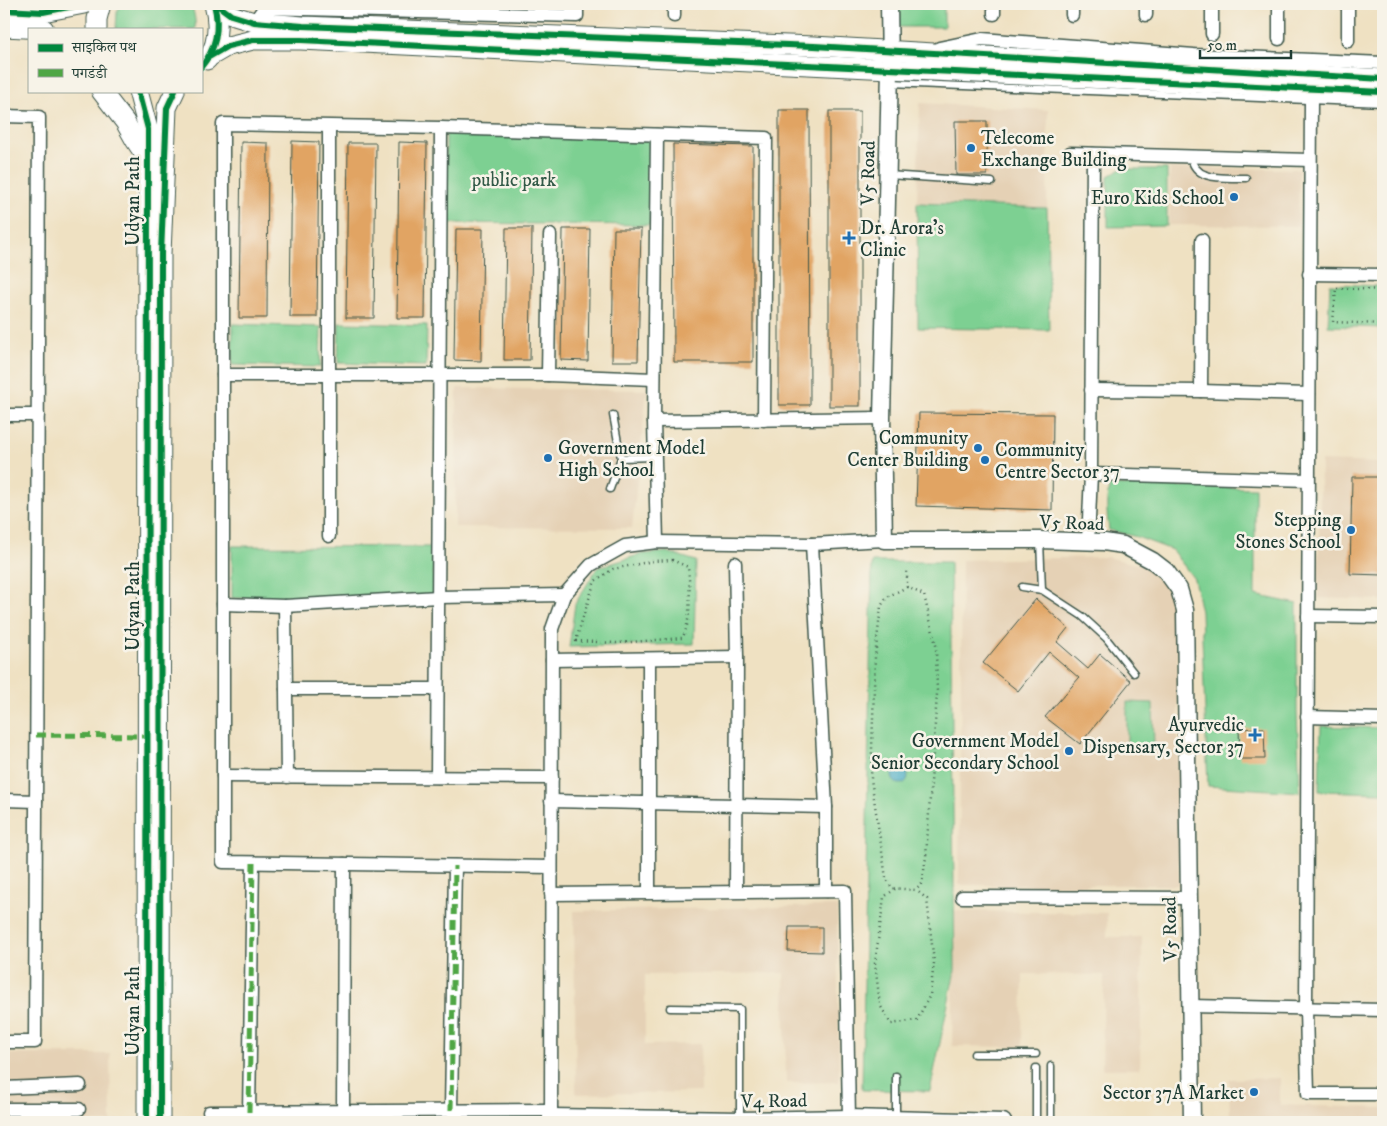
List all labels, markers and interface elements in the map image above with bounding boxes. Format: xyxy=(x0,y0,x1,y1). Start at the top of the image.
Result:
legend xyxy=(28,28,202,92)
scale bar xyxy=(1200,28,1291,60)
text: 50 m xyxy=(1207,36,1237,55)
text: साइकिल पथ xyxy=(71,38,137,57)
text: पगडंडी xyxy=(71,64,108,83)
place label: Telecome Exchange Building xyxy=(981,127,1127,172)
street label: V5 Road xyxy=(856,140,881,207)
marker: Telecome Exchange Building xyxy=(965,142,977,154)
street label: Udyan Path xyxy=(122,156,145,246)
park label: public park xyxy=(471,169,557,192)
place label: Euro Kids School xyxy=(1091,187,1224,210)
marker: Euro Kids School xyxy=(1228,191,1240,203)
place label: Dr. Arora's Clinic xyxy=(860,217,944,262)
marker: Dr. Arora's Clinic xyxy=(842,231,856,245)
place label: Community Center Building xyxy=(847,427,969,472)
place label: Government Model High School xyxy=(558,437,705,482)
place label: Community Centre Sector 37 xyxy=(995,439,1120,484)
marker: Community Center Building xyxy=(972,442,984,454)
marker: Government Model High School xyxy=(542,452,554,464)
marker: Community Centre Sector 37 xyxy=(979,454,991,466)
place label: Stepping Stones School xyxy=(1235,509,1342,554)
street label: V5 Road xyxy=(1038,511,1105,536)
marker: Stepping Stones School xyxy=(1345,524,1357,536)
street label: Udyan Path xyxy=(122,561,145,651)
place label: Ayurvedic Dispensary, Sector 37 xyxy=(1083,714,1244,759)
marker: Ayurvedic Dispensary, Sector 37 xyxy=(1248,728,1262,742)
place label: Government Model Senior Secondary School xyxy=(871,730,1059,775)
marker: Government Model Senior Secondary School xyxy=(1063,745,1075,757)
street label: V5 Road xyxy=(1158,896,1183,963)
street label: Udyan Path xyxy=(122,966,145,1056)
place label: Sector 37A Market xyxy=(1103,1082,1244,1105)
marker: Sector 37A Market xyxy=(1248,1086,1260,1098)
street label: V4 Road xyxy=(740,1089,808,1114)

